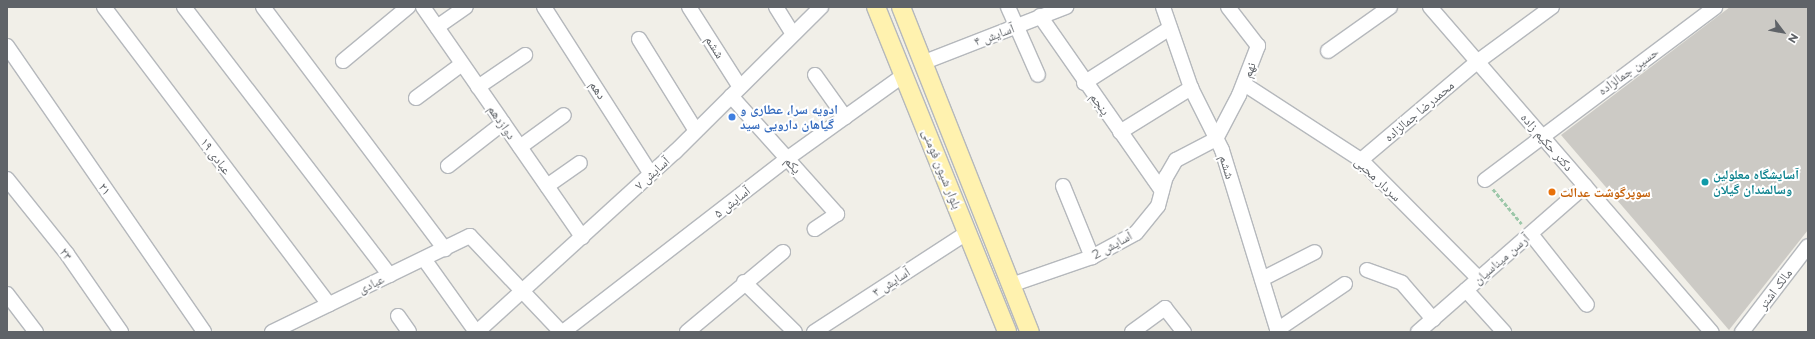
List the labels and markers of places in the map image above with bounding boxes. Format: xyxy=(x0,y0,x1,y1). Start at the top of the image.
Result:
place label: ادویه سرا، عطاری و گیاهان دارویی سید xyxy=(740,102,838,133)
marker: ادویه سرا، عطاری و گیاهان دارویی سید xyxy=(727,112,737,122)
place label: آسایشگاه معلولین وسالمندان گیلان xyxy=(1713,167,1799,198)
marker: آسایشگاه معلولین وسالمندان گیلان xyxy=(1700,177,1710,187)
place label: سوپرگوشت عدالت xyxy=(1560,184,1651,200)
marker: سوپرگوشت عدالت xyxy=(1547,187,1557,197)

